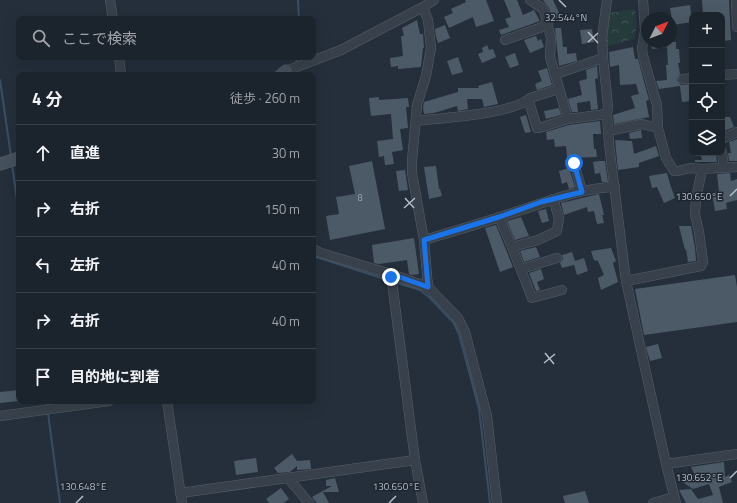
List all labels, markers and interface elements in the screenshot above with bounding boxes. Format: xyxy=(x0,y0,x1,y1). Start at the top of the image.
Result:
text: 32.544°N xyxy=(545,10,587,25)
north arrow xyxy=(641,12,677,48)
map controls xyxy=(689,12,725,156)
button: + xyxy=(689,12,725,48)
search box xyxy=(16,16,316,60)
icon: search xyxy=(30,27,52,49)
text: ここで検索 xyxy=(62,27,137,50)
button: − xyxy=(689,48,725,84)
button: locate xyxy=(689,84,725,120)
text: 4 分 xyxy=(32,86,62,112)
text: 徒歩 · 260 m xyxy=(230,88,300,108)
button: layers xyxy=(689,120,725,156)
text: 直進 xyxy=(70,141,100,164)
icon: ahead xyxy=(32,142,54,164)
text: 30 m xyxy=(272,143,300,163)
route start xyxy=(565,154,583,172)
text: 130.650°E xyxy=(676,189,723,204)
house number: 8 xyxy=(357,191,363,204)
text: 右折 xyxy=(70,197,100,220)
icon: right xyxy=(32,198,54,220)
text: 150 m xyxy=(264,199,300,219)
text: 左折 xyxy=(70,253,100,276)
icon: left xyxy=(32,254,54,276)
text: 40 m xyxy=(272,255,300,275)
route end xyxy=(382,268,400,286)
text: 右折 xyxy=(70,309,100,332)
icon: right xyxy=(32,310,54,332)
text: 40 m xyxy=(272,311,300,331)
text: 目的地に到着 xyxy=(70,365,160,388)
icon: arrive xyxy=(32,366,54,388)
text: 130.652°E xyxy=(676,470,723,485)
text: 130.648°E xyxy=(60,479,107,494)
text: 130.650°E xyxy=(373,479,420,494)

